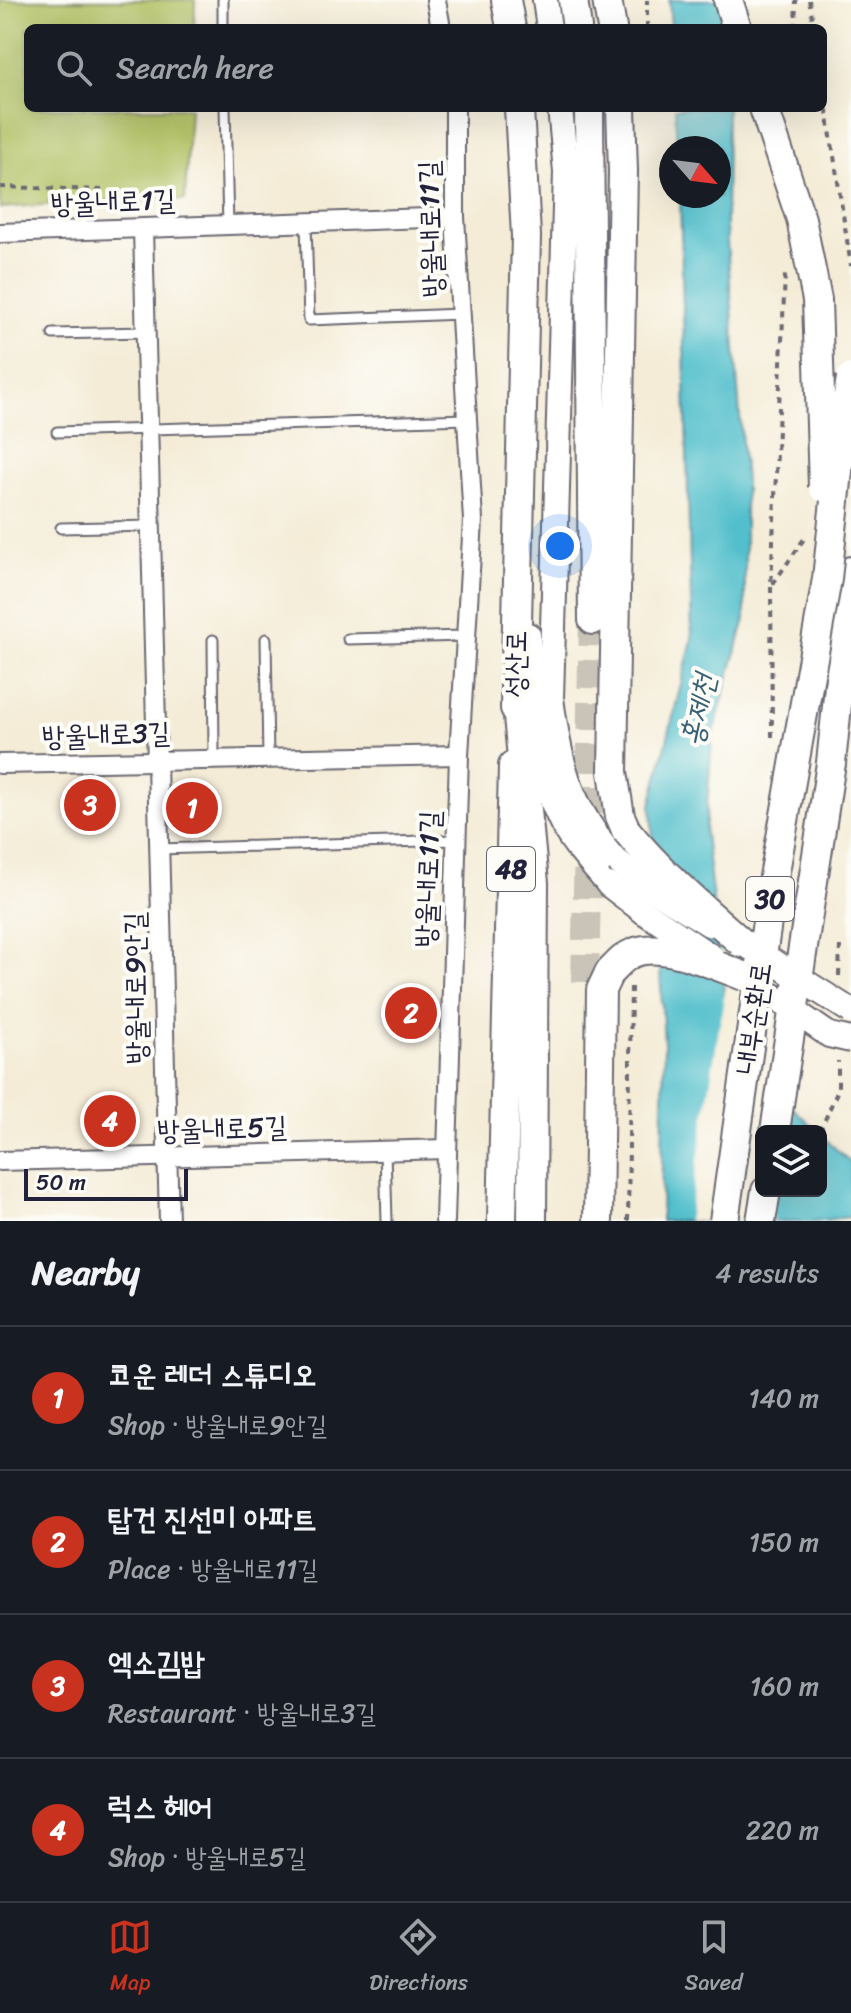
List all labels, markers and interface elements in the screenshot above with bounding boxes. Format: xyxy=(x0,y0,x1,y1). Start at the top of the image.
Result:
search box xyxy=(24,24,827,112)
text: Search here xyxy=(116,41,274,95)
icon: search xyxy=(52,46,96,90)
north arrow xyxy=(659,136,731,208)
street label: 방울내로11길 xyxy=(404,160,457,298)
street label: 방울내로1길 xyxy=(50,175,176,228)
your location xyxy=(540,526,580,566)
street label: 성산로 xyxy=(490,630,541,698)
water label: 홍제천 xyxy=(664,666,733,751)
street label: 방울내로3길 xyxy=(41,708,171,761)
pin: 3 xyxy=(64,775,116,835)
pin: 1 xyxy=(166,778,218,838)
street label: 방울내로11길 xyxy=(401,810,454,948)
road number: 48 xyxy=(487,847,535,891)
road number: 30 xyxy=(746,877,794,921)
street label: 방울내로9안길 xyxy=(110,911,161,1065)
street label: 내부순환로 xyxy=(721,959,786,1077)
pin: 2 xyxy=(385,983,437,1043)
pin: 4 xyxy=(84,1091,136,1151)
street label: 방울내로5길 xyxy=(156,1102,288,1155)
map controls xyxy=(755,1125,827,1197)
button: layers xyxy=(755,1125,827,1197)
text: 50 m xyxy=(36,1163,86,1202)
scale bar xyxy=(24,1165,188,1201)
text: Nearby xyxy=(32,1243,140,1303)
text: 4 results xyxy=(715,1250,819,1296)
text: 코운 레더 스튜디오 xyxy=(108,1348,317,1402)
text: 1 xyxy=(52,1375,64,1421)
text: 140 m xyxy=(748,1375,819,1421)
text: Shop · 방울내로9안길 xyxy=(108,1402,327,1448)
text: 탑건 진선미 아파트 xyxy=(108,1492,317,1546)
text: 2 xyxy=(50,1519,66,1565)
text: 150 m xyxy=(749,1519,819,1565)
text: Place · 방울내로11길 xyxy=(108,1546,318,1592)
text: 엑소김밥 xyxy=(108,1636,205,1690)
text: 3 xyxy=(51,1663,65,1709)
text: 160 m xyxy=(750,1663,819,1709)
text: Restaurant · 방울내로3길 xyxy=(108,1690,376,1736)
text: 럭스 헤어 xyxy=(108,1780,212,1834)
text: 4 xyxy=(50,1807,66,1853)
text: 220 m xyxy=(746,1807,819,1853)
text: Shop · 방울내로5길 xyxy=(108,1834,306,1880)
tab: Map xyxy=(108,1915,152,2002)
tab: Directions xyxy=(369,1915,468,2002)
tab: Saved xyxy=(685,1915,743,2002)

